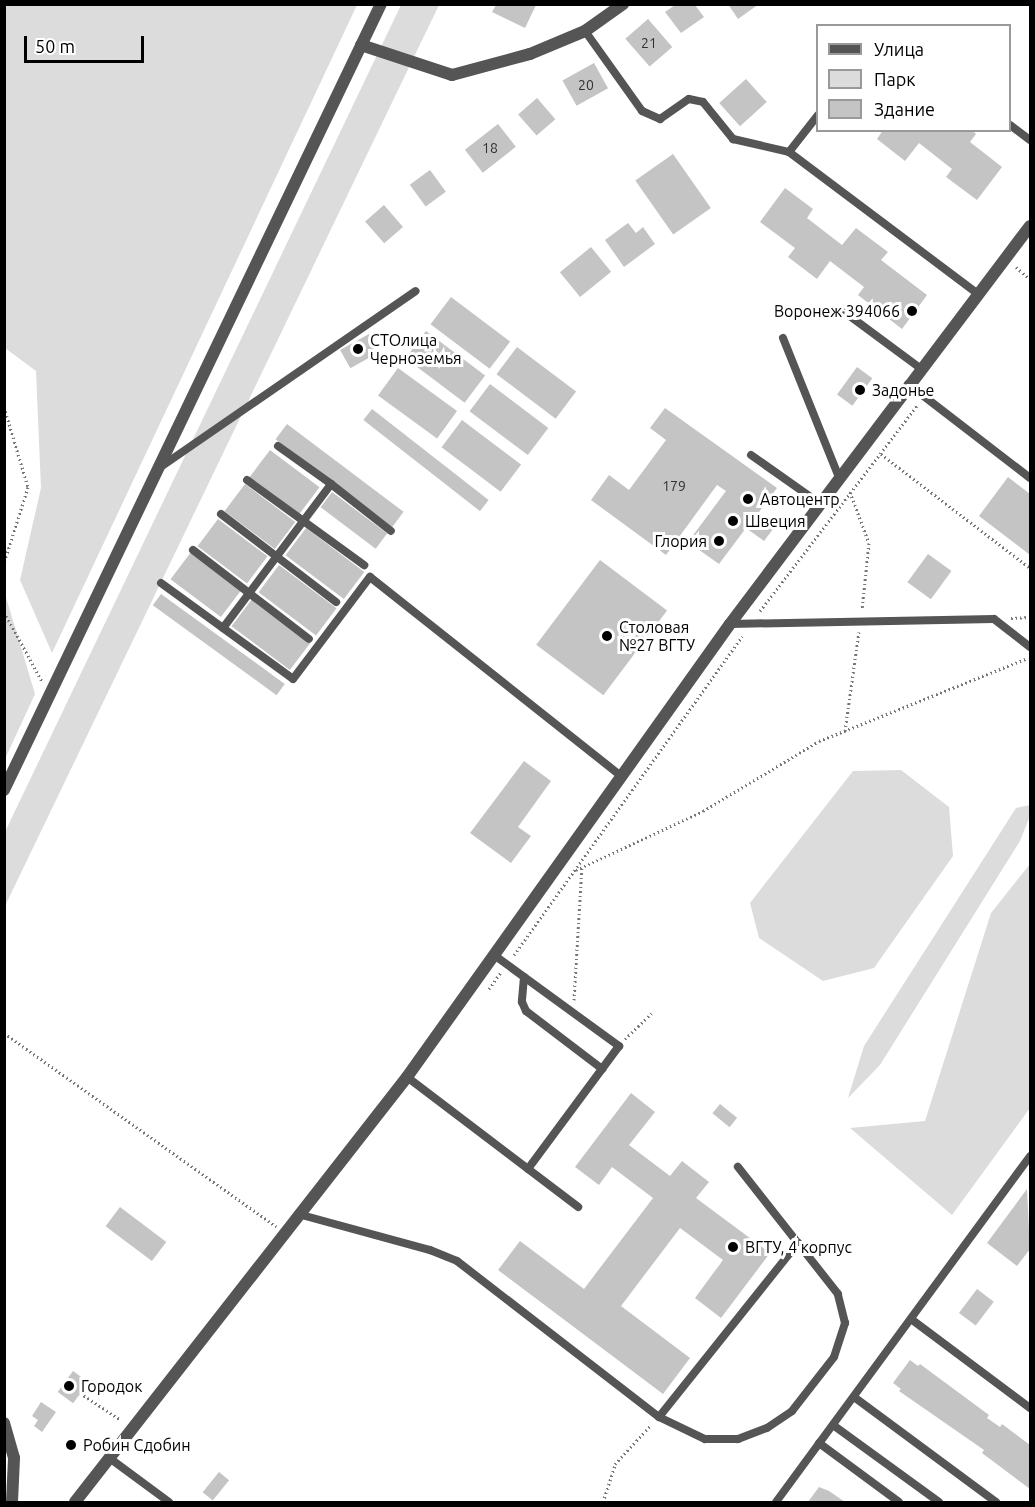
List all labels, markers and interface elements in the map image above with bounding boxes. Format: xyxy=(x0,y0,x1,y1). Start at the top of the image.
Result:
scale bar xyxy=(27,24,147,62)
legend xyxy=(816,24,1011,132)
house number: 21 xyxy=(641,35,657,51)
text: 50 m xyxy=(35,36,75,56)
text: Улица xyxy=(874,39,924,59)
text: Парк xyxy=(874,69,915,89)
house number: 20 xyxy=(578,77,594,93)
text: Здание xyxy=(874,99,935,119)
house number: 18 xyxy=(482,140,498,156)
place label: Воронеж 394066 xyxy=(774,301,900,321)
marker: Воронеж 394066 xyxy=(905,304,919,318)
place label: СТОлица Черноземья xyxy=(370,330,462,368)
marker: СТОлица Черноземья xyxy=(351,342,365,356)
place label: Задонье xyxy=(872,380,934,400)
marker: Задонье xyxy=(853,383,867,397)
house number: 179 xyxy=(662,478,686,494)
place label: Автоцентр xyxy=(760,489,840,509)
marker: Автоцентр xyxy=(741,492,755,506)
place label: Швеция xyxy=(745,511,806,531)
marker: Швеция xyxy=(726,514,740,528)
place label: Глория xyxy=(654,531,707,551)
marker: Глория xyxy=(712,534,726,548)
place label: Столовая №27 ВГТУ xyxy=(619,617,695,655)
marker: Столовая №27 ВГТУ xyxy=(600,629,614,643)
place label: ВГТУ, 4 корпус xyxy=(745,1237,852,1257)
marker: ВГТУ, 4 корпус xyxy=(726,1240,740,1254)
place label: Городок xyxy=(81,1376,142,1396)
marker: Городок xyxy=(62,1379,76,1393)
place label: Робин Сдобин xyxy=(83,1435,191,1455)
marker: Робин Сдобин xyxy=(64,1438,78,1452)

